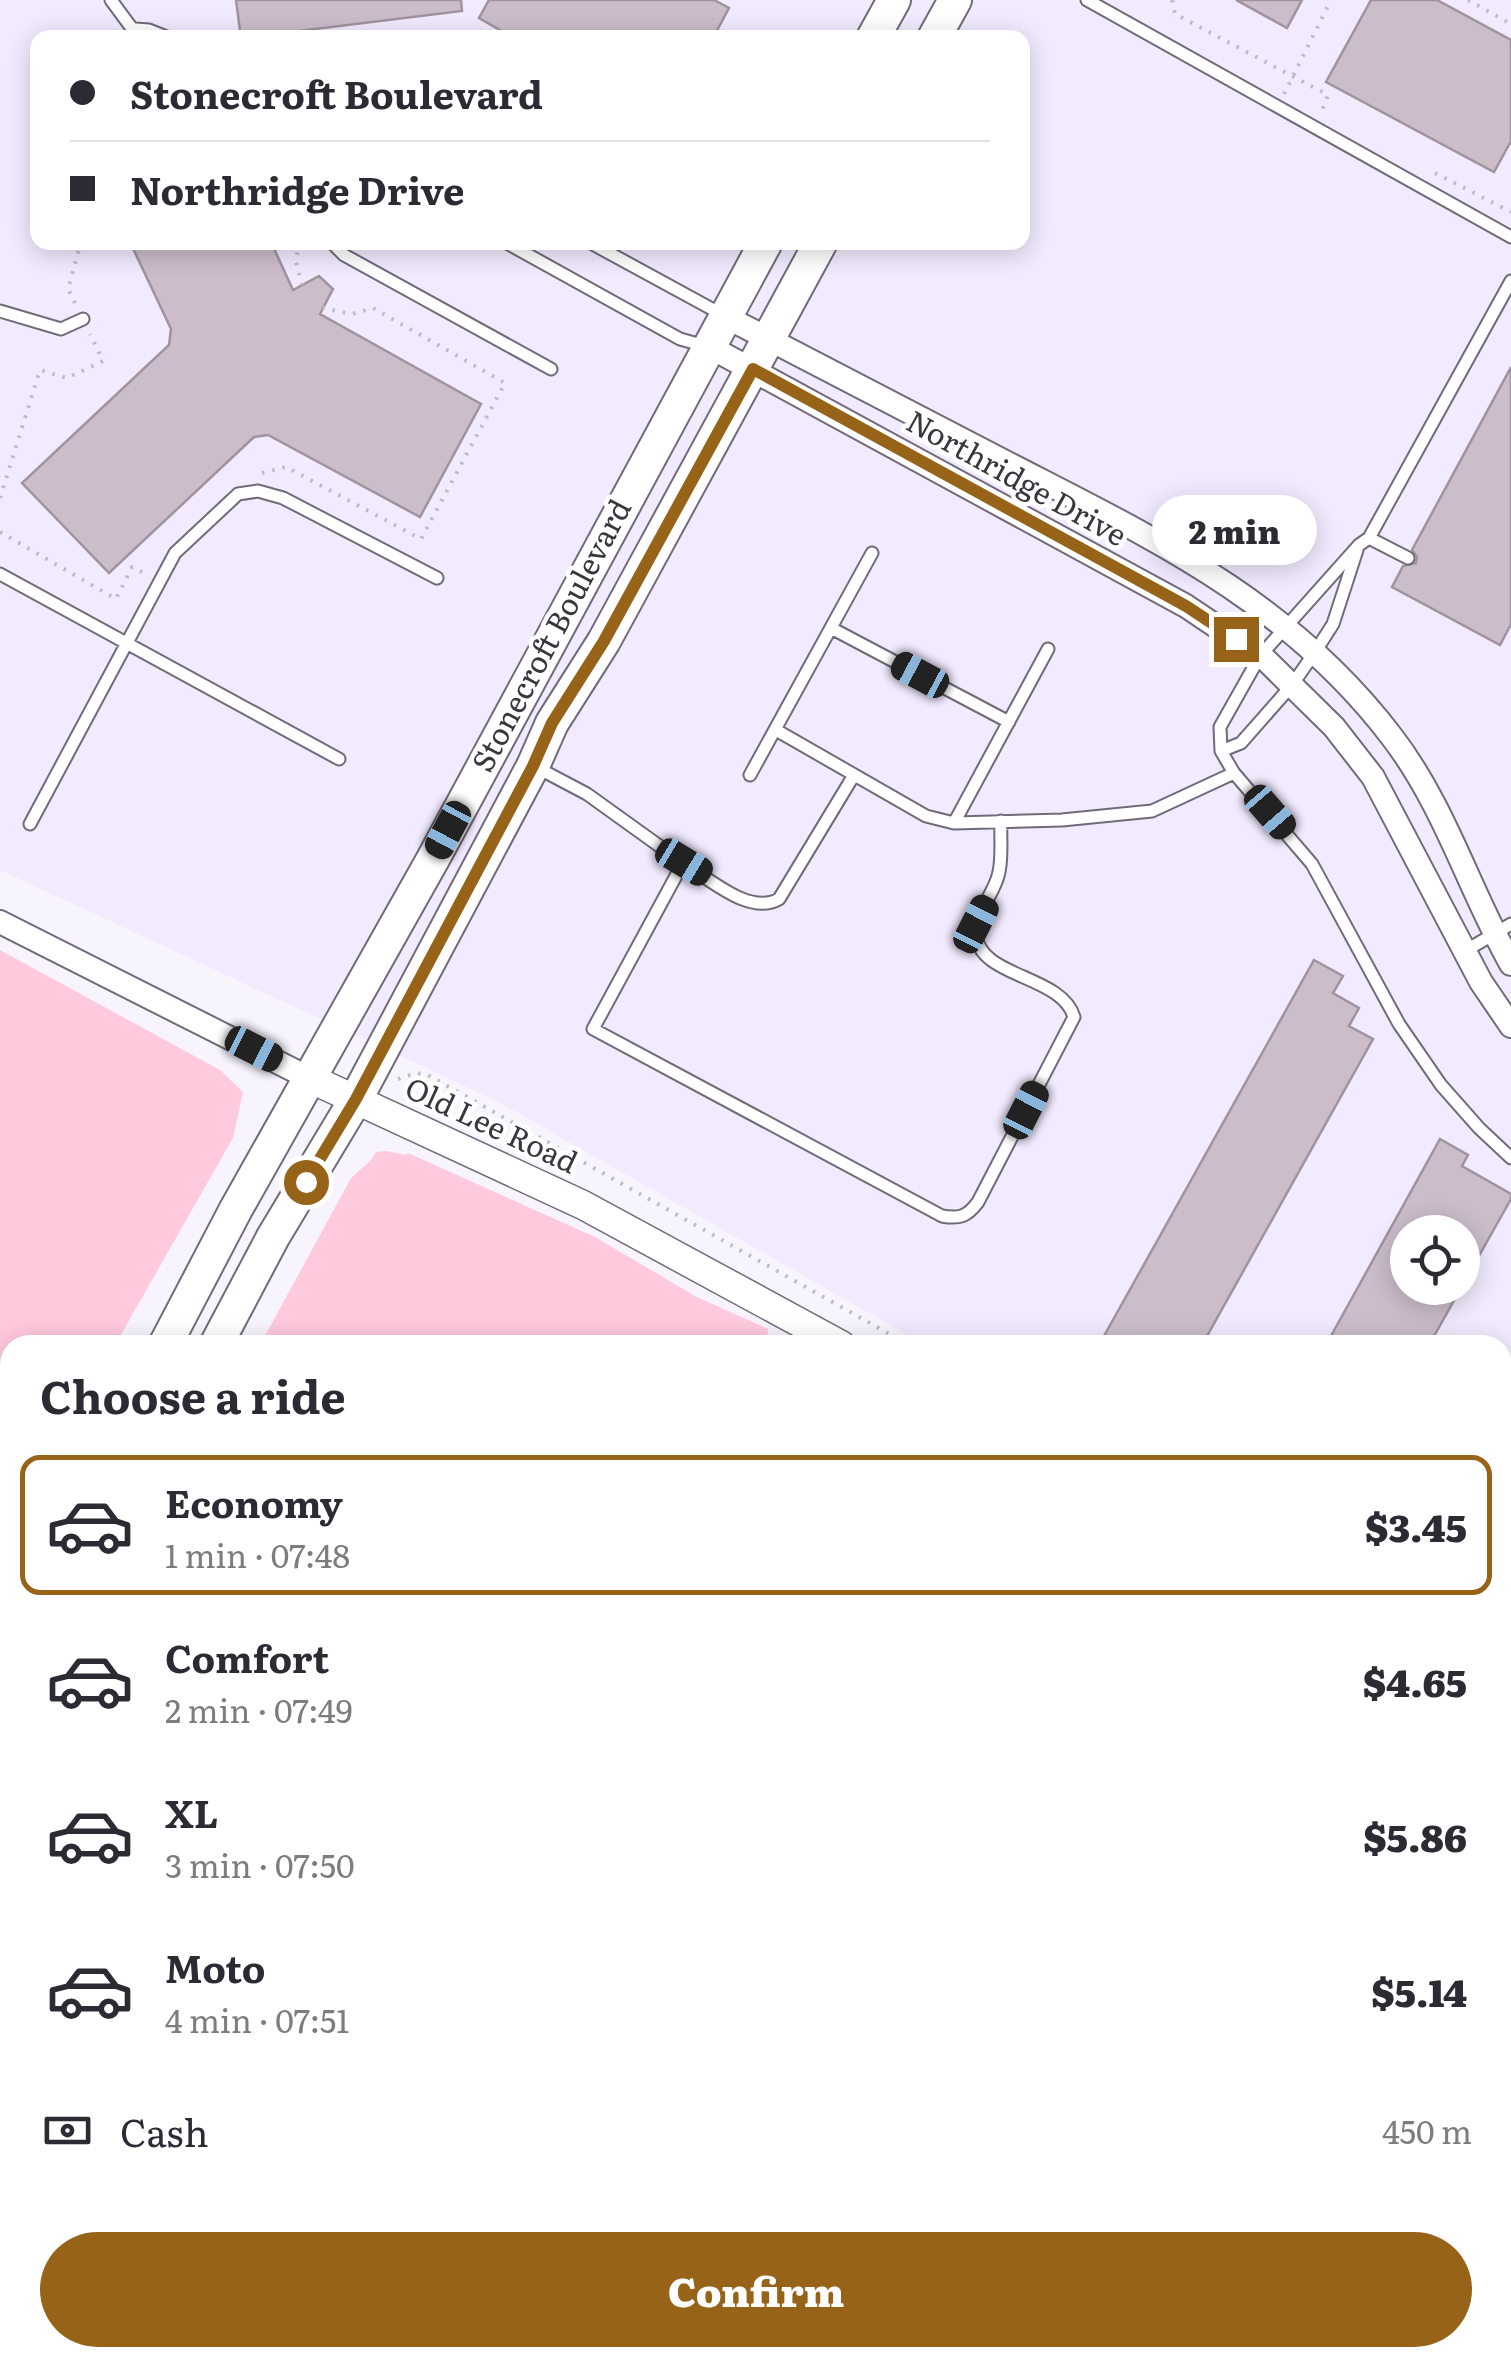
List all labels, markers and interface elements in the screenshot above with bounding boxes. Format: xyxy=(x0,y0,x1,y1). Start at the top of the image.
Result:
text: Stonecroft Boulevard xyxy=(130,64,543,121)
text: Northridge Drive xyxy=(130,160,464,217)
street label: Northridge Drive xyxy=(899,398,1136,555)
street label: Stonecroft Boulevard xyxy=(459,490,640,779)
callout: 2 min xyxy=(1154,494,1318,564)
text: 2 min xyxy=(1189,506,1280,554)
route end xyxy=(1214,617,1259,662)
car xyxy=(886,648,954,702)
car xyxy=(1239,780,1301,844)
car xyxy=(421,796,475,864)
car xyxy=(651,834,717,890)
car xyxy=(949,890,1003,958)
car xyxy=(220,1022,288,1076)
street label: Old Lee Road xyxy=(399,1064,586,1182)
car xyxy=(999,1076,1053,1144)
route start xyxy=(284,1160,329,1205)
map controls xyxy=(1390,1215,1480,1305)
button: locate xyxy=(1390,1215,1480,1305)
text: Choose a ride xyxy=(40,1361,346,1428)
text: Economy xyxy=(165,1473,343,1530)
icon: car xyxy=(45,1480,135,1570)
text: $3.45 xyxy=(1365,1497,1467,1554)
text: 1 min · 07:48 xyxy=(165,1530,350,1578)
text: Comfort xyxy=(165,1628,329,1685)
icon: car xyxy=(45,1635,135,1725)
text: $4.65 xyxy=(1363,1652,1467,1709)
text: 2 min · 07:49 xyxy=(165,1685,352,1733)
text: XL xyxy=(165,1783,218,1840)
icon: car xyxy=(45,1790,135,1880)
text: $5.86 xyxy=(1363,1807,1467,1864)
text: 3 min · 07:50 xyxy=(165,1840,355,1888)
text: Moto xyxy=(165,1938,265,1995)
icon: car xyxy=(45,1945,135,2035)
text: $5.14 xyxy=(1371,1962,1467,2019)
text: 4 min · 07:51 xyxy=(165,1995,349,2043)
text: Cash xyxy=(120,2102,209,2159)
icon: cash xyxy=(40,2103,95,2158)
text: 450 m xyxy=(1382,2106,1472,2154)
button: Confirm xyxy=(40,2232,1472,2347)

